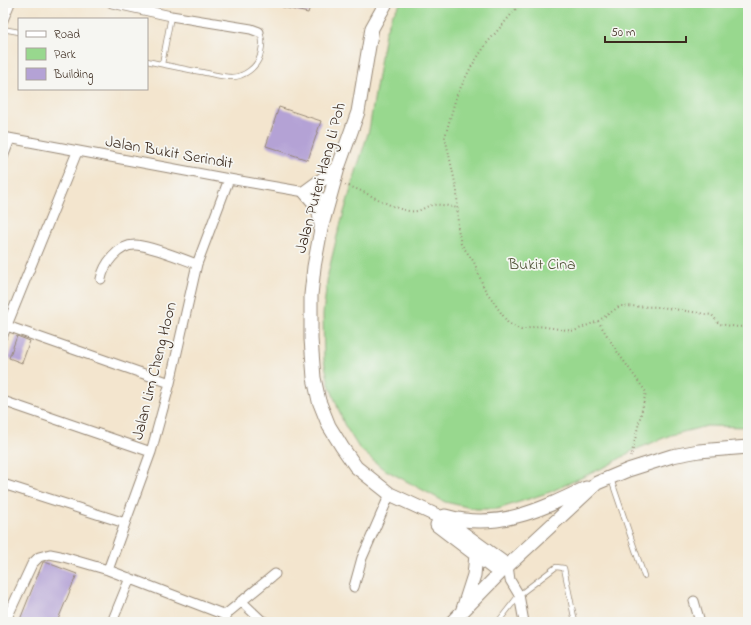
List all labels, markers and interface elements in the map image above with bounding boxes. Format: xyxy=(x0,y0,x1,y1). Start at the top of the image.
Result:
legend xyxy=(18,18,148,90)
scale bar xyxy=(605,18,686,44)
text: 50 m xyxy=(611,24,635,42)
text: Road xyxy=(54,26,80,44)
text: Park xyxy=(54,46,76,64)
text: Building xyxy=(53,66,93,85)
street label: Jalan Puteri Hang Li Poh xyxy=(289,100,353,256)
street label: Jalan Bukit Serindit xyxy=(103,130,235,176)
park label: Bukit Cina xyxy=(507,253,576,277)
street label: Jalan Lim Cheng Hoon xyxy=(126,299,184,442)

